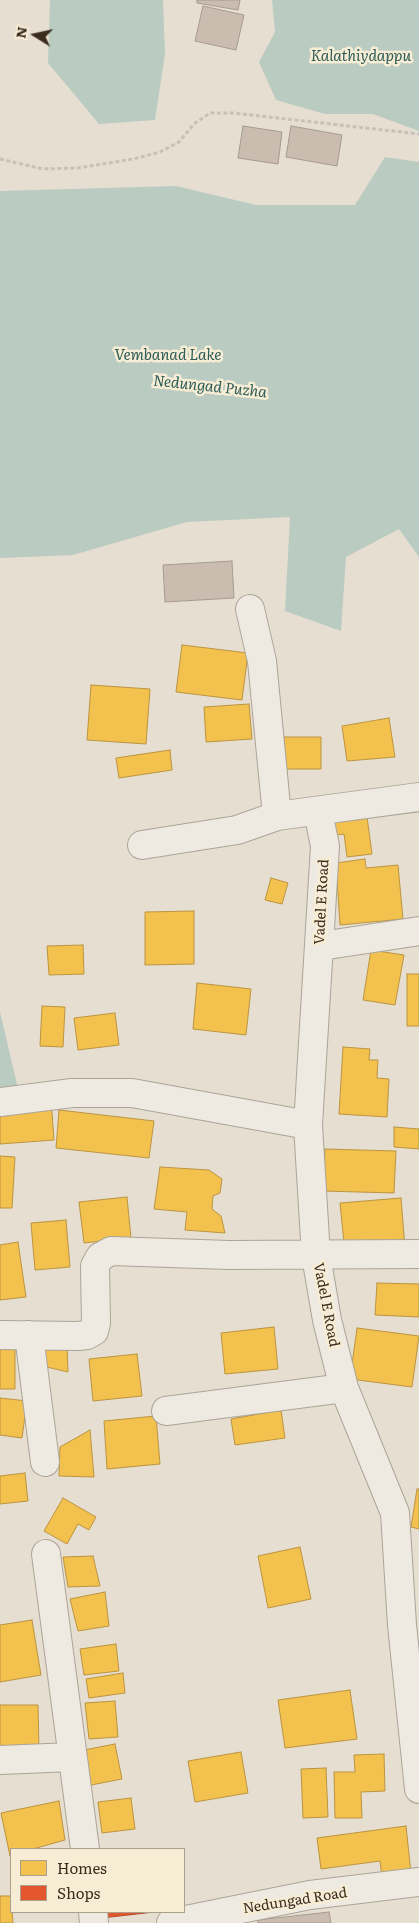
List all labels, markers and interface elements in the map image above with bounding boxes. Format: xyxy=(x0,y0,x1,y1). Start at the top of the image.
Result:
north arrow xyxy=(10,10,60,60)
text: N xyxy=(9,25,31,40)
water label: Kalathiydappu xyxy=(311,48,411,66)
water label: Vembanad Lake xyxy=(114,347,222,365)
water label: Nedungad Puzha xyxy=(152,372,268,402)
street label: Vadel E Road xyxy=(311,859,333,945)
street label: Vadel E Road xyxy=(310,1261,342,1349)
legend xyxy=(10,1848,185,1913)
text: Homes xyxy=(57,1856,107,1879)
text: Shops xyxy=(57,1881,100,1904)
street label: Nedungad Road xyxy=(242,1884,348,1918)

